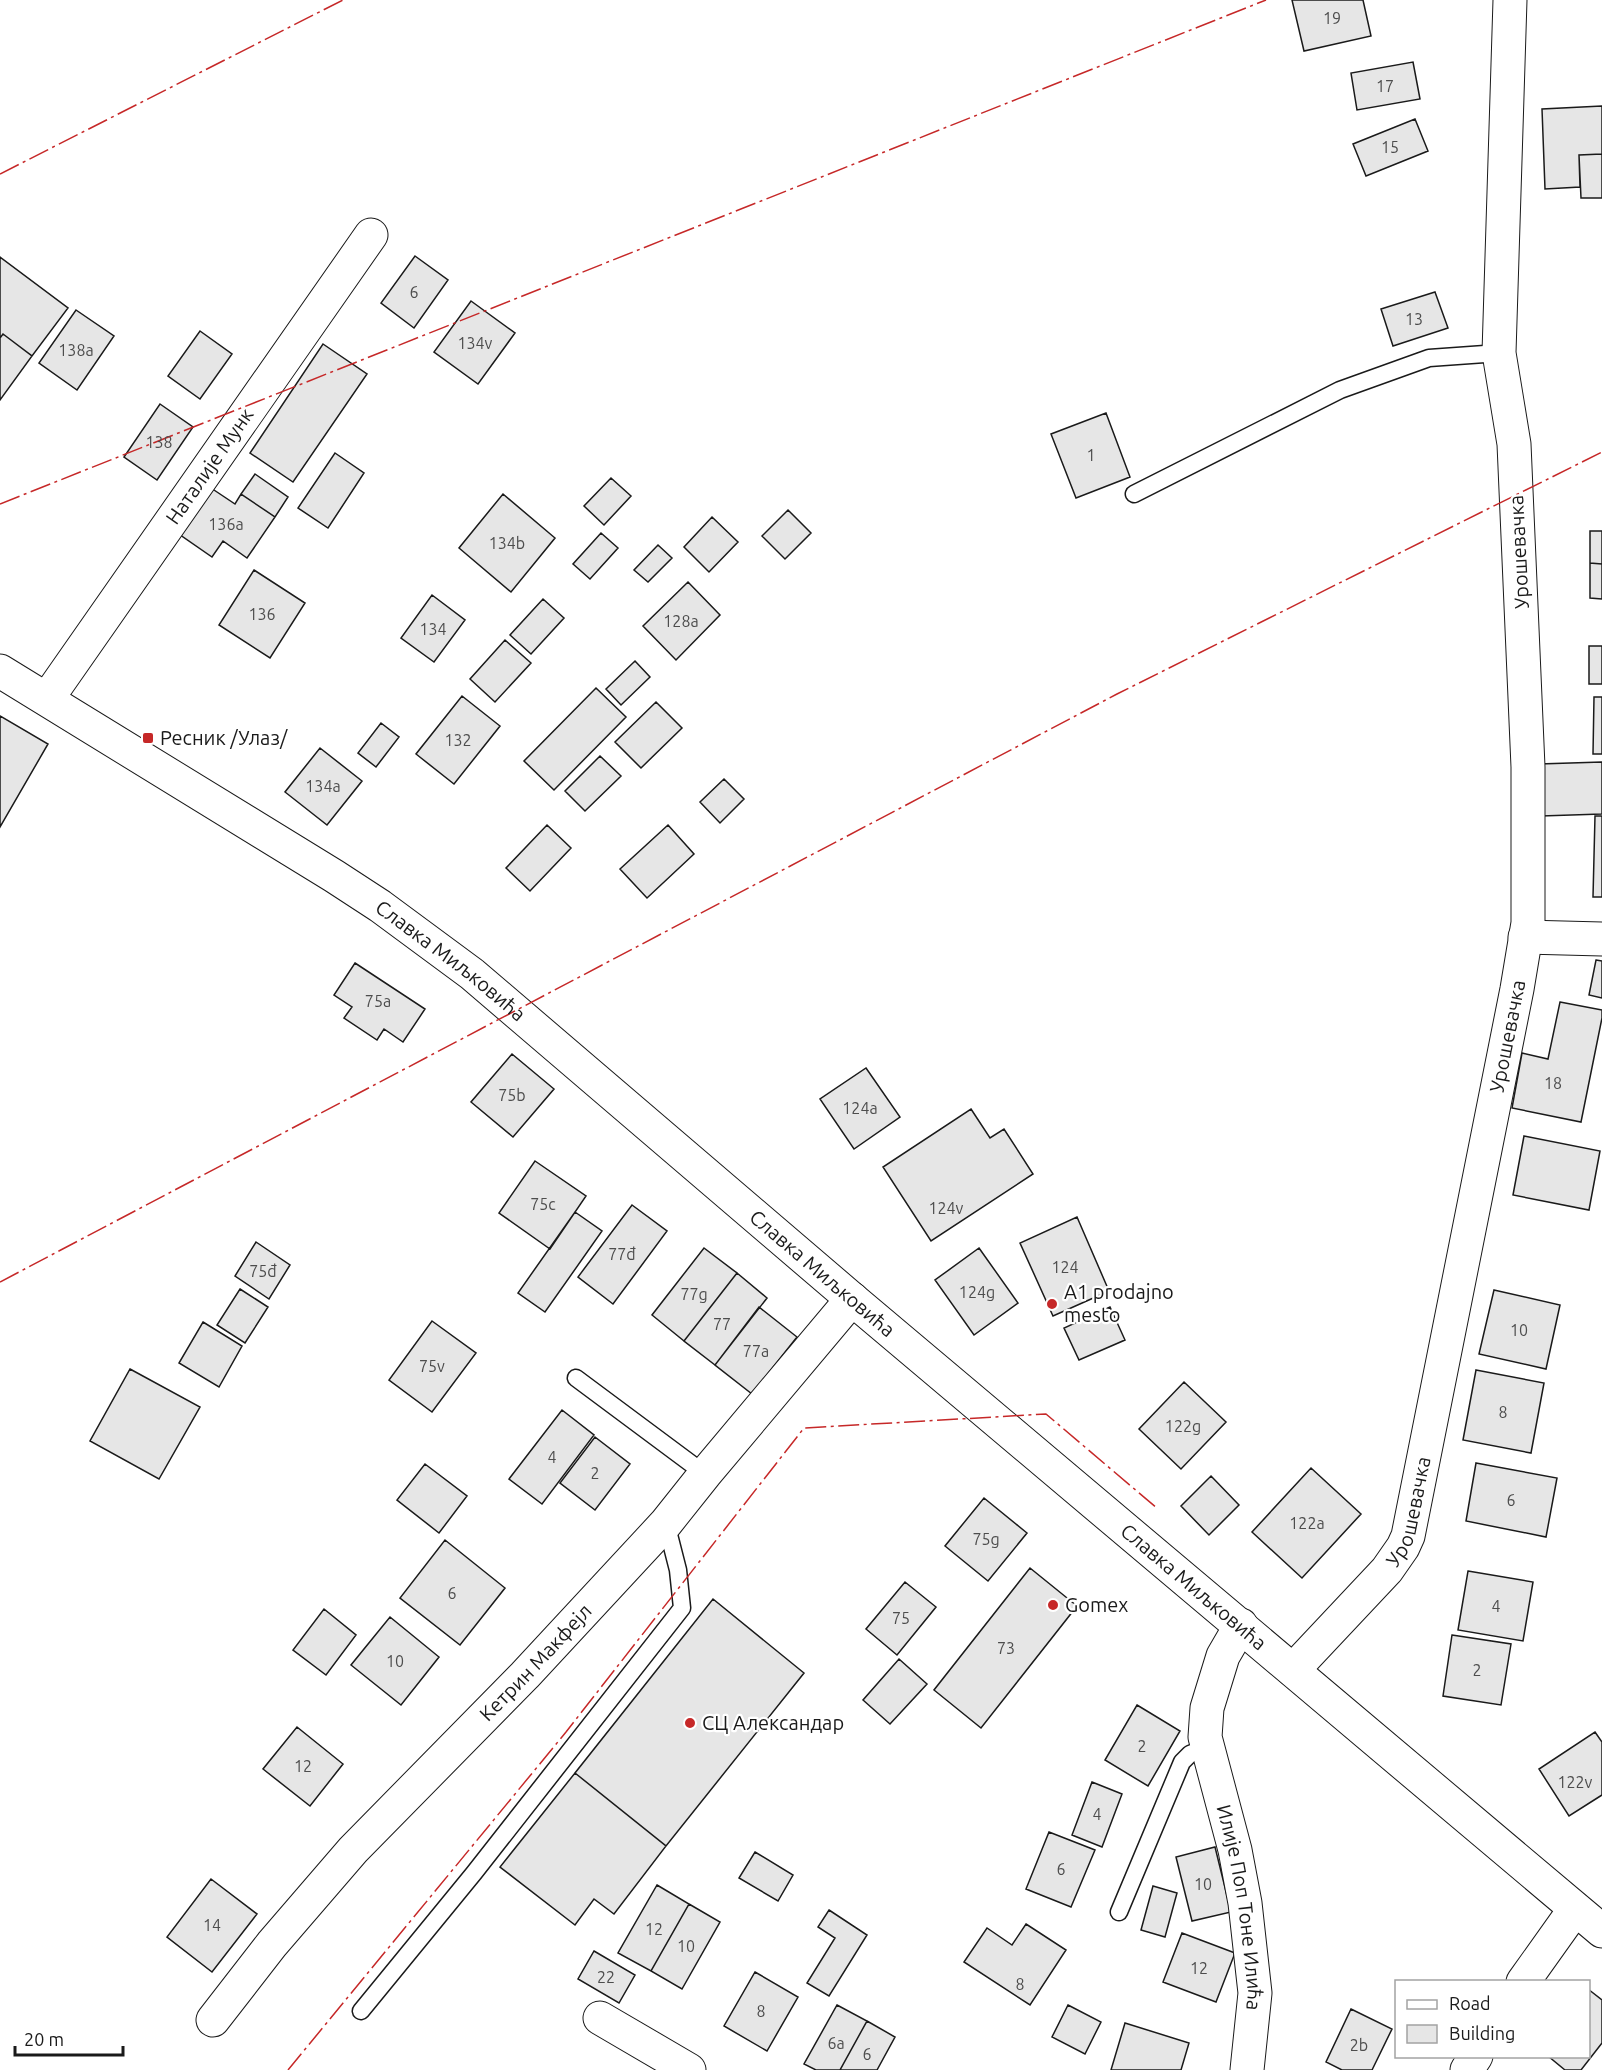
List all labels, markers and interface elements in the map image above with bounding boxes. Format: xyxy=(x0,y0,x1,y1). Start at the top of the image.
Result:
house number: 19 xyxy=(1323,9,1341,27)
house number: 17 xyxy=(1376,77,1394,95)
house number: 15 xyxy=(1381,138,1399,156)
house number: 6 xyxy=(409,283,419,301)
house number: 13 xyxy=(1405,310,1423,328)
house number: 134v xyxy=(458,334,493,352)
house number: 138a xyxy=(58,341,94,359)
street label: Наталије Мунк xyxy=(161,403,258,528)
house number: 138 xyxy=(145,433,173,451)
house number: 1 xyxy=(1086,446,1096,464)
street label: Урошевачка xyxy=(1504,494,1533,610)
house number: 136a xyxy=(208,515,244,533)
house number: 134b xyxy=(489,534,525,552)
house number: 136 xyxy=(248,605,276,623)
house number: 128a xyxy=(663,612,699,630)
house number: 134 xyxy=(419,620,447,638)
place label: Ресник /Улаз/ xyxy=(160,726,288,749)
marker: Ресник /Улаз/ xyxy=(141,731,155,745)
house number: 132 xyxy=(444,731,472,749)
house number: 134a xyxy=(305,777,341,795)
street label: Славка Миљковића xyxy=(371,895,530,1026)
street label: Урошевачка xyxy=(1485,978,1529,1094)
house number: 75a xyxy=(365,992,391,1010)
house number: 18 xyxy=(1544,1074,1562,1092)
house number: 75b xyxy=(498,1086,526,1104)
house number: 124a xyxy=(842,1099,878,1117)
house number: 75c xyxy=(530,1195,556,1213)
house number: 124v xyxy=(929,1199,964,1217)
street label: Славка Миљковића xyxy=(745,1205,900,1341)
house number: 77đ xyxy=(608,1245,636,1263)
house number: 124 xyxy=(1051,1258,1079,1276)
house number: 75đ xyxy=(249,1262,277,1280)
place label: A1 prodajno mesto xyxy=(1064,1280,1174,1326)
house number: 124g xyxy=(959,1283,995,1301)
house number: 77g xyxy=(680,1285,708,1303)
marker: A1 prodajno mesto xyxy=(1045,1297,1059,1311)
house number: 77 xyxy=(713,1315,731,1333)
house number: 10 xyxy=(1510,1321,1528,1339)
house number: 77a xyxy=(743,1342,769,1360)
house number: 75v xyxy=(419,1357,445,1375)
house number: 8 xyxy=(1498,1403,1508,1421)
house number: 122g xyxy=(1165,1417,1201,1435)
house number: 4 xyxy=(547,1448,557,1466)
street label: Урошевачка xyxy=(1381,1454,1435,1571)
house number: 2 xyxy=(590,1464,600,1482)
house number: 6 xyxy=(1506,1491,1516,1509)
house number: 122a xyxy=(1289,1514,1325,1532)
street label: Славка Миљковића xyxy=(1116,1519,1271,1654)
house number: 75g xyxy=(972,1530,1000,1548)
house number: 6 xyxy=(447,1584,457,1602)
place label: Gomex xyxy=(1065,1593,1128,1616)
house number: 4 xyxy=(1491,1597,1501,1615)
marker: Gomex xyxy=(1046,1598,1060,1612)
street label: Кетрин Макфејл xyxy=(475,1599,596,1725)
house number: 75 xyxy=(892,1609,910,1627)
house number: 73 xyxy=(997,1639,1015,1657)
house number: 10 xyxy=(386,1652,404,1670)
house number: 2 xyxy=(1472,1661,1482,1679)
place label: СЦ Александар xyxy=(702,1711,844,1734)
marker: СЦ Александар xyxy=(683,1716,697,1730)
house number: 2 xyxy=(1137,1737,1147,1755)
house number: 12 xyxy=(294,1757,312,1775)
house number: 122v xyxy=(1558,1773,1593,1791)
street label: Илије Поп Тоне Илића xyxy=(1212,1802,1267,2012)
house number: 4 xyxy=(1092,1805,1102,1823)
house number: 6 xyxy=(1056,1860,1066,1878)
house number: 10 xyxy=(1194,1875,1212,1893)
house number: 14 xyxy=(203,1916,221,1934)
house number: 12 xyxy=(645,1920,663,1938)
house number: 10 xyxy=(677,1937,695,1955)
house number: 12 xyxy=(1190,1959,1208,1977)
house number: 22 xyxy=(597,1968,615,1986)
house number: 8 xyxy=(1015,1975,1025,1993)
legend xyxy=(1395,1980,1590,2058)
text: Road xyxy=(1449,1993,1491,2013)
house number: 8 xyxy=(756,2002,766,2020)
scale bar xyxy=(15,2019,123,2057)
text: Building xyxy=(1449,2023,1515,2043)
text: 20 m xyxy=(24,2029,64,2049)
house number: 6a xyxy=(827,2034,845,2052)
house number: 2b xyxy=(1350,2036,1368,2054)
house number: 6 xyxy=(862,2045,872,2063)

